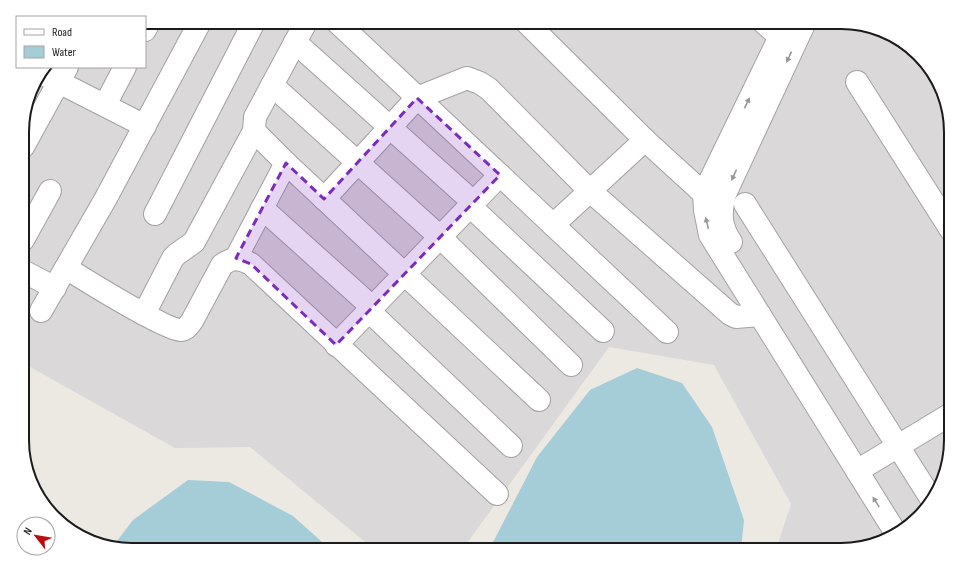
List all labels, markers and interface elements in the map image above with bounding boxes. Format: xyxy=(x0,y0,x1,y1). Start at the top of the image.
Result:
legend xyxy=(16,16,146,68)
text: Road xyxy=(52,25,72,40)
text: Water xyxy=(52,45,76,60)
one-way arrow xyxy=(786,52,792,63)
one-way arrow xyxy=(744,98,750,109)
one-way arrow xyxy=(731,170,737,181)
one-way arrow xyxy=(704,217,710,230)
one-way arrow xyxy=(872,496,880,507)
north arrow xyxy=(16,516,56,556)
text: N xyxy=(21,525,35,537)

